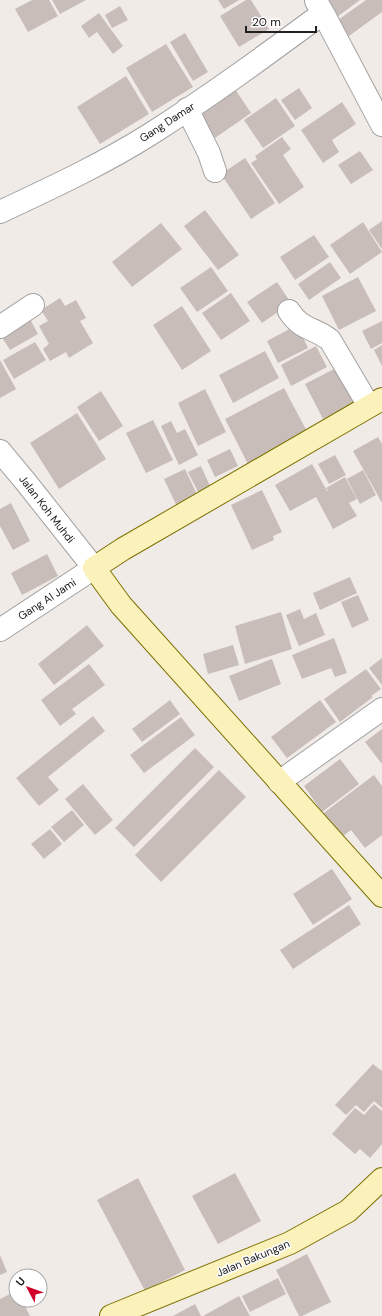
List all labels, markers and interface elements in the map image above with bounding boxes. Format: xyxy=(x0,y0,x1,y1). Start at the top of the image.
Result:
scale bar xyxy=(246,8,316,34)
text: 20 m xyxy=(252,14,281,30)
street label: Gang Damar xyxy=(137,99,197,145)
street label: Jalan Koh Muhdi xyxy=(16,472,78,546)
street label: Gang Al Jami xyxy=(15,575,79,623)
street label: Jalan Bakungan xyxy=(214,1236,292,1280)
north arrow xyxy=(8,1268,48,1308)
text: U xyxy=(13,1274,28,1289)

